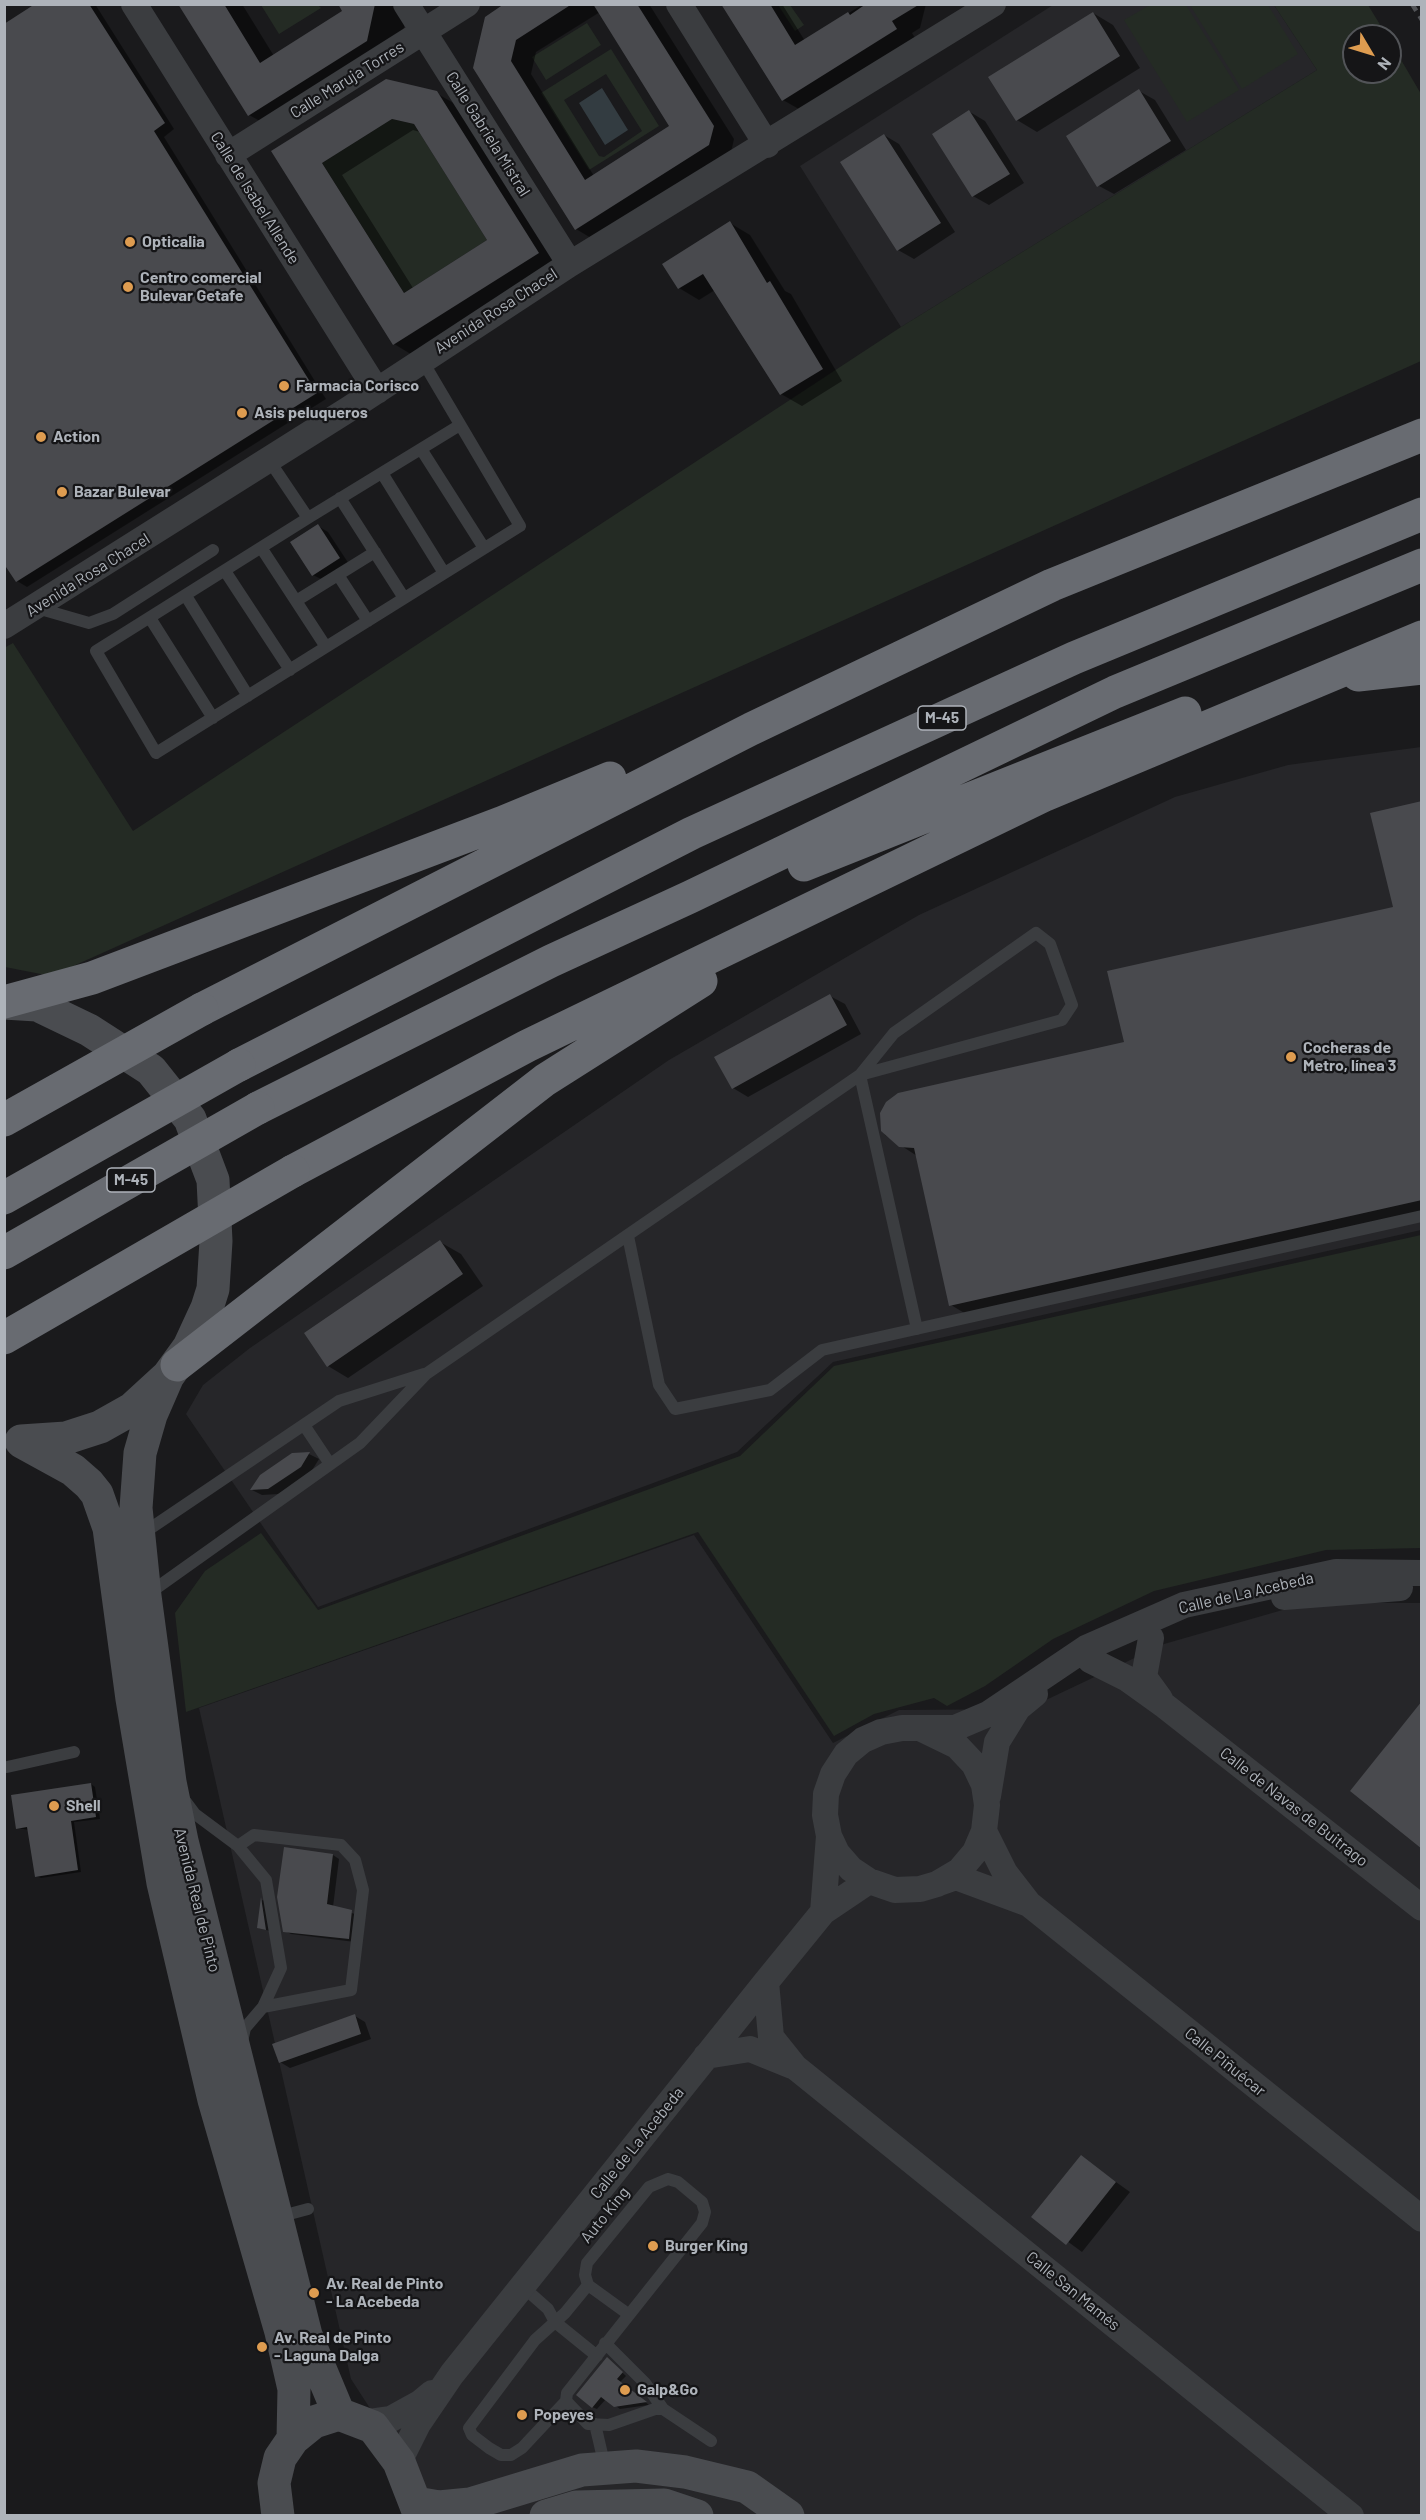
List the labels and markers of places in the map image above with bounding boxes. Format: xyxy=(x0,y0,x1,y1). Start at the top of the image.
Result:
place label: Opticalia xyxy=(142,232,205,252)
marker: Opticalia xyxy=(123,235,137,249)
place label: Centro comercial Bulevar Getafe xyxy=(140,268,262,306)
marker: Centro comercial Bulevar Getafe xyxy=(121,280,135,294)
place label: Farmacia Corisco xyxy=(296,376,419,396)
marker: Farmacia Corisco xyxy=(277,379,291,393)
place label: Asis peluqueros xyxy=(254,403,368,423)
marker: Asis peluqueros xyxy=(235,406,249,420)
place label: Action xyxy=(53,427,100,447)
marker: Action xyxy=(34,430,48,444)
place label: Bazar Bulevar xyxy=(74,482,171,502)
marker: Bazar Bulevar xyxy=(55,485,69,499)
place label: Cocheras de Metro, línea 3 xyxy=(1303,1038,1396,1076)
marker: Cocheras de Metro, línea 3 xyxy=(1284,1050,1298,1064)
place label: Shell xyxy=(66,1796,101,1816)
marker: Shell xyxy=(47,1799,61,1813)
place label: Burger King xyxy=(665,2236,748,2256)
marker: Burger King xyxy=(646,2239,660,2253)
place label: Av. Real de Pinto - La Acebeda xyxy=(326,2274,443,2312)
marker: Av. Real de Pinto - La Acebeda xyxy=(307,2286,321,2300)
place label: Av. Real de Pinto - Laguna Dalga xyxy=(274,2328,391,2366)
marker: Av. Real de Pinto - Laguna Dalga xyxy=(255,2340,269,2354)
place label: Galp&Go xyxy=(637,2380,698,2400)
marker: Galp&Go xyxy=(618,2383,632,2397)
place label: Popeyes xyxy=(534,2405,594,2425)
marker: Popeyes xyxy=(515,2408,529,2422)

